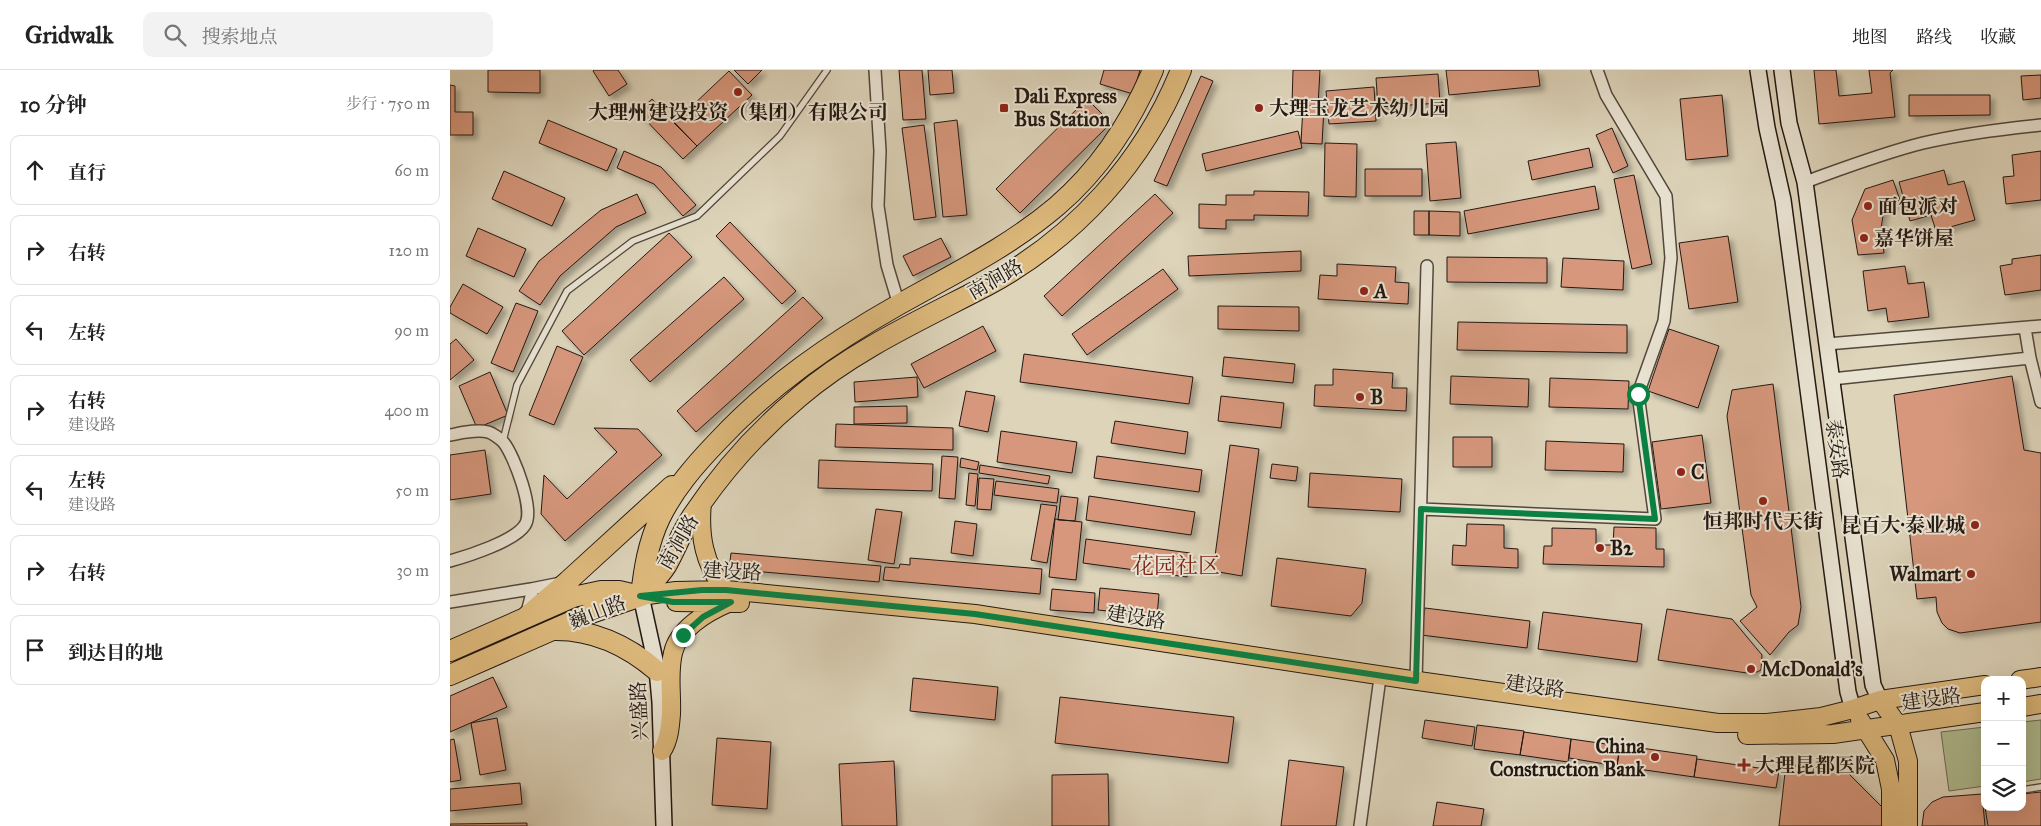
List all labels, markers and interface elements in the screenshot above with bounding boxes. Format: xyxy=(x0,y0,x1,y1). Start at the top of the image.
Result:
search box xyxy=(143,12,493,57)
text: Gridwalk xyxy=(25,20,113,50)
icon: search xyxy=(161,21,189,49)
text: 搜索地点 xyxy=(201,25,277,48)
text: 地图 xyxy=(1852,26,1888,48)
text: 路线 xyxy=(1916,26,1952,48)
text: 收藏 xyxy=(1980,26,2016,48)
place label: Dali Express Bus Station xyxy=(1014,84,1118,131)
marker: 大理州建设投资（集团）有限公司 xyxy=(732,86,744,98)
text: 10 分钟 xyxy=(20,92,87,118)
text: 步行 · 750 m xyxy=(345,94,430,113)
place label: 大理玉龙艺术幼儿园 xyxy=(1269,96,1449,120)
place label: 大理州建设投资（集团）有限公司 xyxy=(588,100,888,124)
marker: Dali Express Bus Station xyxy=(998,102,1010,114)
marker: 大理玉龙艺术幼儿园 xyxy=(1253,102,1265,114)
icon: ahead xyxy=(21,156,49,184)
text: 直行 xyxy=(68,161,106,184)
text: 60 m xyxy=(395,161,429,180)
place label: 面包派对 xyxy=(1878,194,1958,218)
marker: 面包派对 xyxy=(1862,200,1874,212)
place label: 嘉华饼屋 xyxy=(1874,226,1954,250)
marker: 嘉华饼屋 xyxy=(1858,232,1870,244)
icon: right xyxy=(21,236,49,264)
text: 右转 xyxy=(68,241,106,264)
text: 120 m xyxy=(389,241,429,260)
street label: 南涧路 xyxy=(963,254,1027,304)
place label: A xyxy=(1372,279,1388,303)
marker: A xyxy=(1358,285,1370,297)
icon: left xyxy=(21,316,49,344)
text: 左转 xyxy=(68,321,106,344)
text: 90 m xyxy=(394,321,429,340)
route start xyxy=(1627,383,1650,406)
place label: B xyxy=(1370,385,1383,409)
text: 右转 xyxy=(68,389,106,412)
marker: B xyxy=(1354,391,1366,403)
icon: right xyxy=(21,396,49,424)
text: 400 m xyxy=(385,401,429,420)
text: 建设路 xyxy=(68,415,116,434)
street label: 泰安路 xyxy=(1821,418,1853,480)
place label: C xyxy=(1691,460,1705,484)
marker: C xyxy=(1675,466,1687,478)
text: 左转 xyxy=(68,469,106,492)
icon: left xyxy=(21,476,49,504)
text: 50 m xyxy=(395,481,429,500)
text: 建设路 xyxy=(68,495,116,514)
marker: 恒邦时代天街 xyxy=(1757,495,1769,507)
place label: 恒邦时代天街 xyxy=(1703,509,1823,533)
street label: 南涧路 xyxy=(653,510,703,574)
place label: 昆百大·泰业城 xyxy=(1841,513,1965,537)
marker: 昆百大·泰业城 xyxy=(1969,519,1981,531)
place label: B2 xyxy=(1610,536,1634,560)
marker: B2 xyxy=(1594,542,1606,554)
district label: 花园社区 xyxy=(1132,552,1220,579)
icon: right xyxy=(21,556,49,584)
street label: 建设路 xyxy=(701,557,763,585)
text: 右转 xyxy=(68,561,106,584)
text: 30 m xyxy=(396,561,429,580)
place label: Walmart xyxy=(1889,562,1962,586)
marker: Walmart xyxy=(1965,568,1977,580)
street label: 巍山路 xyxy=(565,590,629,634)
street label: 建设路 xyxy=(1104,600,1168,634)
route end xyxy=(672,624,695,647)
icon: arrive xyxy=(21,636,49,664)
text: 到达目的地 xyxy=(68,641,163,664)
place label: McDonald's xyxy=(1761,657,1863,681)
marker: McDonald's xyxy=(1745,663,1757,675)
street label: 建设路 xyxy=(1504,670,1566,702)
map controls xyxy=(1981,676,2026,811)
button: + xyxy=(1981,676,2026,721)
street label: 兴盛路 xyxy=(625,680,653,742)
street label: 建设路 xyxy=(1900,683,1962,715)
button: − xyxy=(1981,721,2026,766)
place label: China Construction Bank xyxy=(1490,734,1646,781)
marker: China Construction Bank xyxy=(1649,751,1661,763)
place label: 大理昆都医院 xyxy=(1755,753,1875,777)
marker: 大理昆都医院 xyxy=(1737,758,1751,772)
button: layers xyxy=(1981,766,2026,811)

